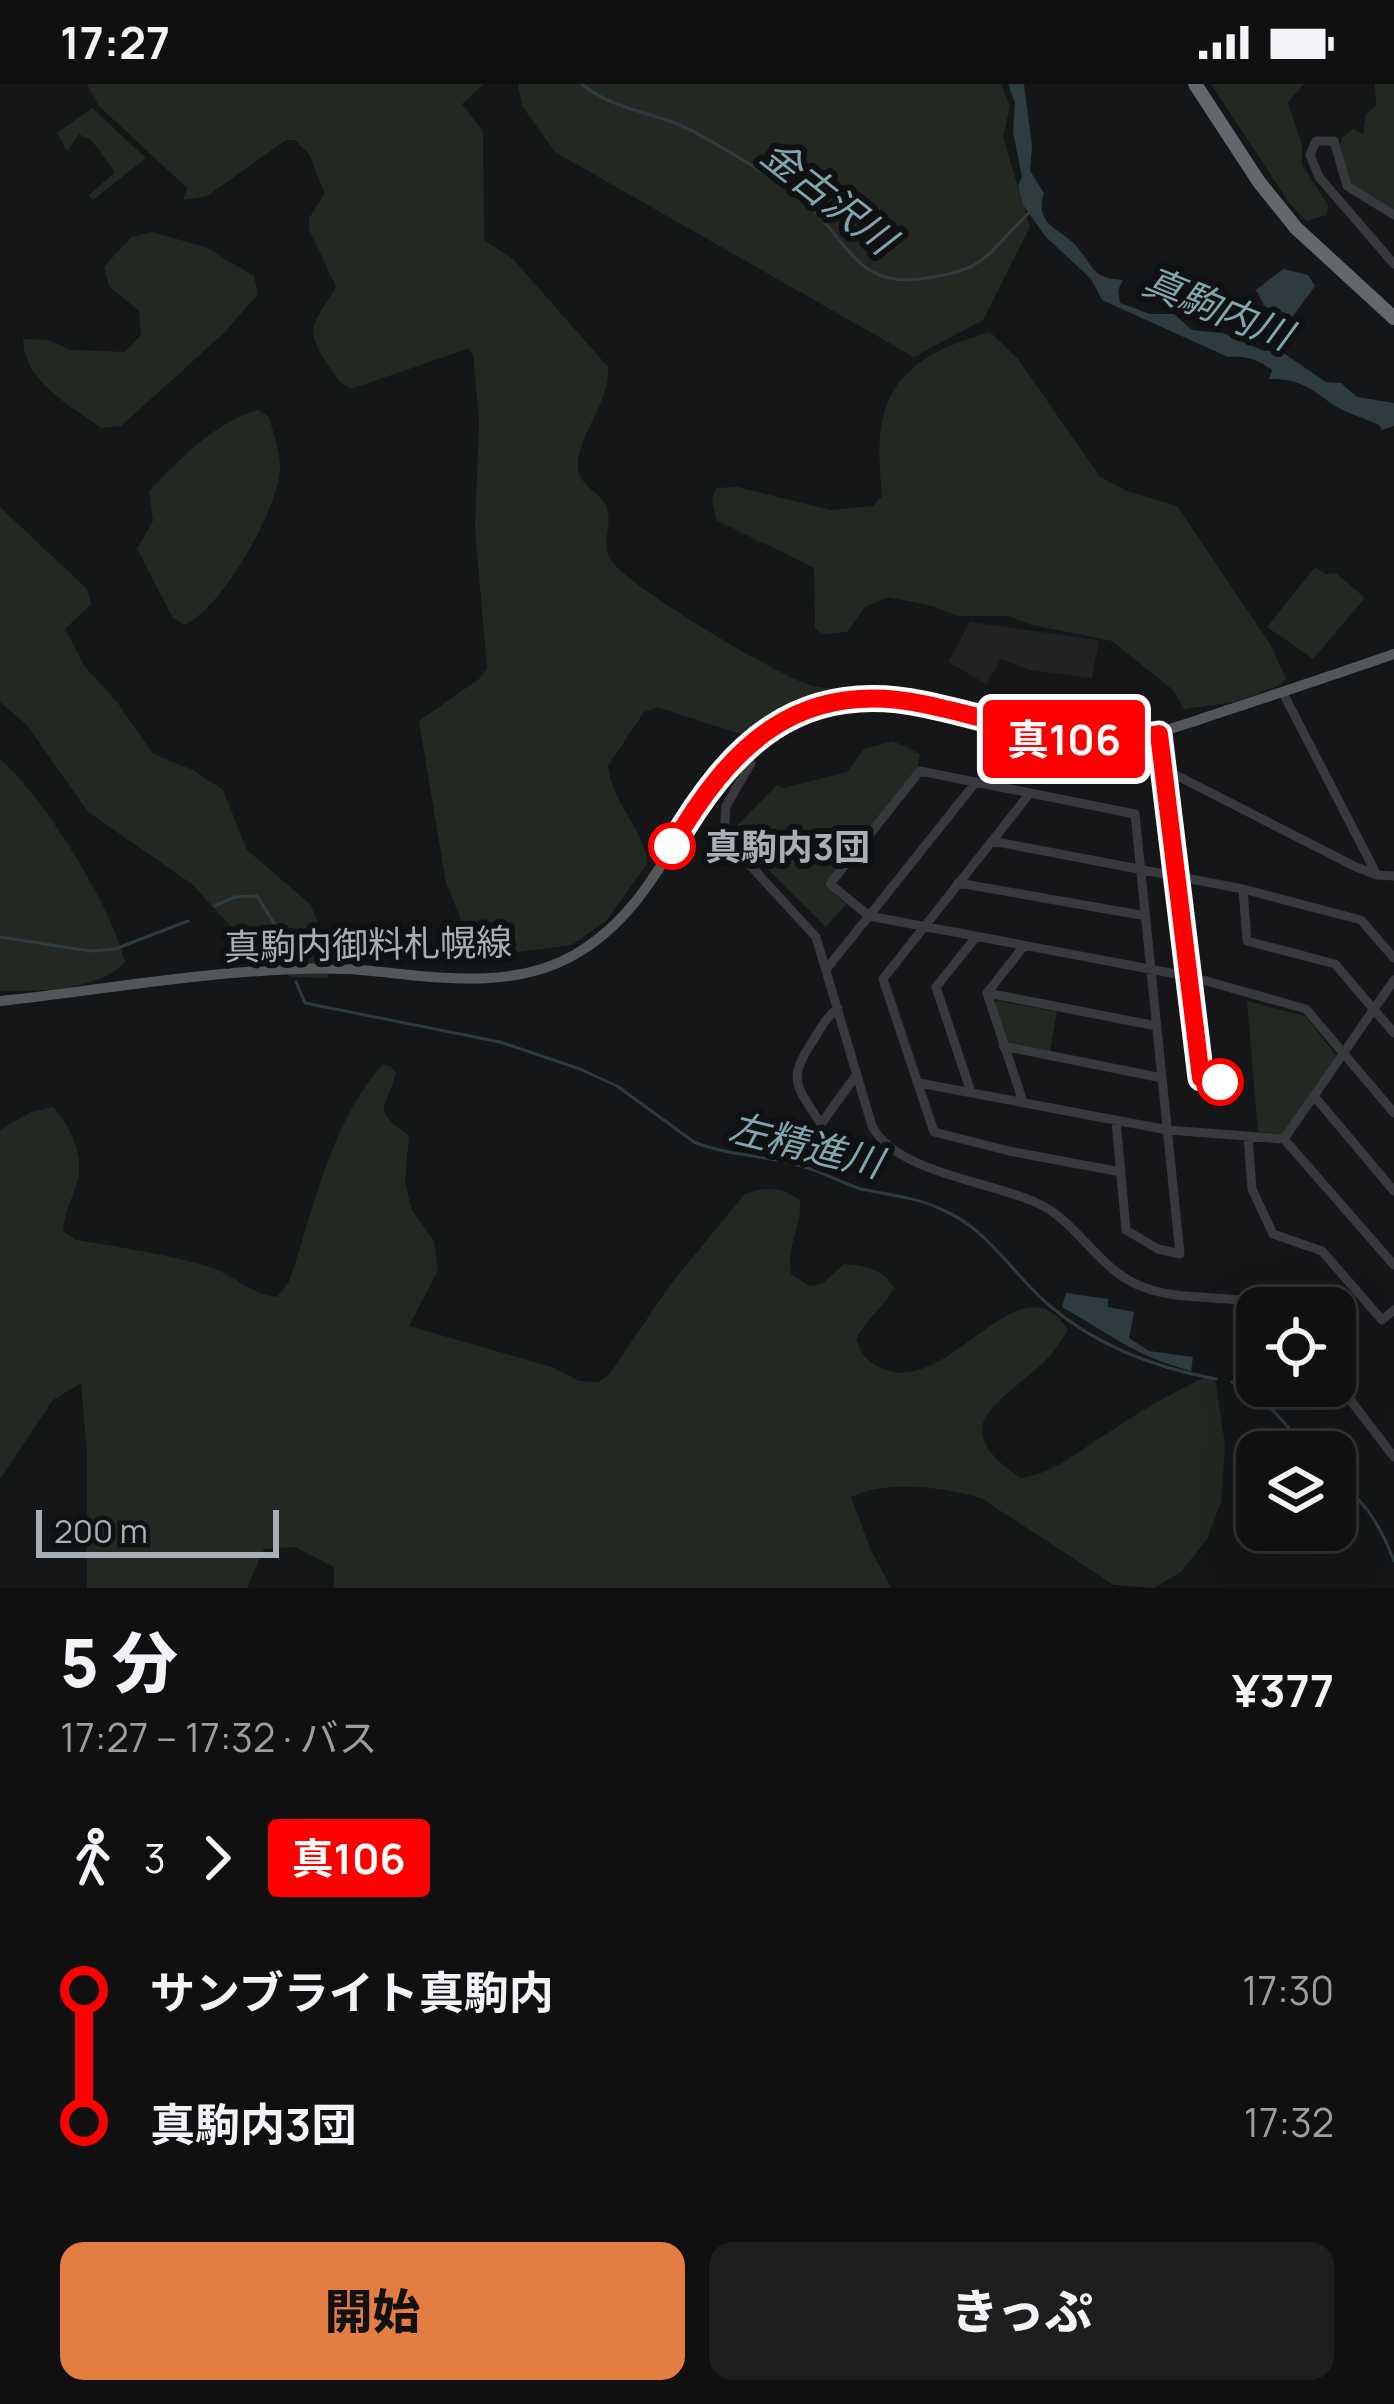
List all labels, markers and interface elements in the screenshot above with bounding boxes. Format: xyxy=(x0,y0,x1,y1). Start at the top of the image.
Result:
text: 17:27 xyxy=(60,11,170,73)
water label: 金古沢川 xyxy=(751,127,910,268)
water label: 真駒内川 xyxy=(1136,253,1304,363)
line badge: 真106 xyxy=(980,700,1148,778)
text: 真106 xyxy=(1007,710,1121,768)
place label: 真駒内3団 xyxy=(705,822,870,871)
marker: 真駒内3団 xyxy=(650,824,694,868)
street label: 真駒内御料札幌線 xyxy=(224,917,512,971)
unlabelled marker xyxy=(1198,1060,1242,1104)
water label: 左精進川 xyxy=(724,1099,892,1190)
map controls xyxy=(1236,1287,1356,1551)
button: locate xyxy=(1236,1287,1356,1407)
button: layers xyxy=(1236,1431,1356,1551)
scale bar xyxy=(36,1504,279,1557)
text: 200 m xyxy=(54,1508,148,1553)
text: 5 分 xyxy=(60,1617,178,1707)
text: ¥377 xyxy=(1232,1659,1334,1721)
text: 17:27 – 17:32 · バス xyxy=(60,1710,378,1764)
icon: walk xyxy=(60,1825,126,1891)
icon: forward xyxy=(184,1825,250,1891)
text: 真106 xyxy=(292,1829,406,1887)
text: 3 xyxy=(144,1831,166,1885)
text: サンブライト真駒内 xyxy=(150,1961,554,2023)
text: 17:30 xyxy=(1242,1963,1334,2017)
text: 真駒内3団 xyxy=(150,2093,356,2155)
text: 17:32 xyxy=(1244,2095,1334,2149)
button: 開始 xyxy=(60,2242,685,2380)
button: きっぷ xyxy=(709,2242,1334,2380)

